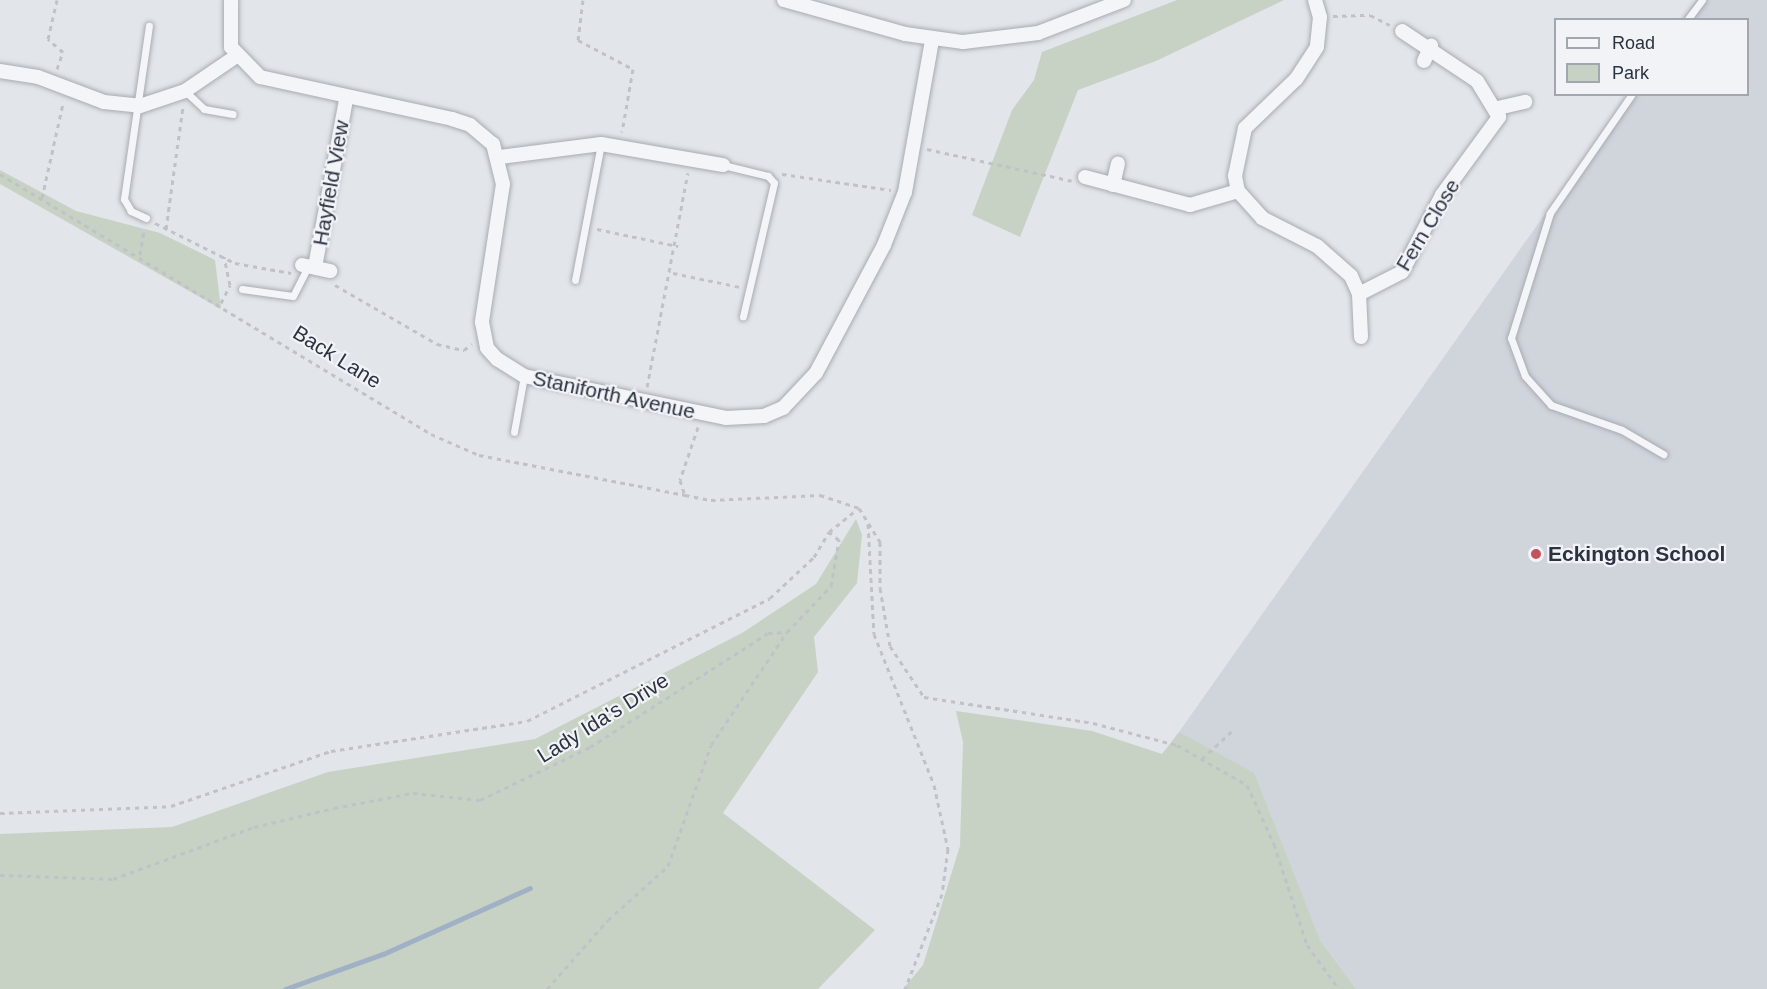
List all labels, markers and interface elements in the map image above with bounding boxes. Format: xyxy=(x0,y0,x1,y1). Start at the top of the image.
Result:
legend xyxy=(1554,18,1749,96)
text: Road xyxy=(1612,33,1655,53)
text: Park xyxy=(1612,63,1649,83)
street label: Hayfield View xyxy=(308,118,354,248)
street label: Fern Close xyxy=(1391,174,1465,276)
street label: Back Lane xyxy=(288,320,386,394)
street label: Staniforth Avenue xyxy=(530,365,698,425)
place label: Eckington School xyxy=(1548,541,1725,567)
marker: Eckington School xyxy=(1529,547,1543,561)
street label: Lady Ida's Drive xyxy=(533,668,673,768)

